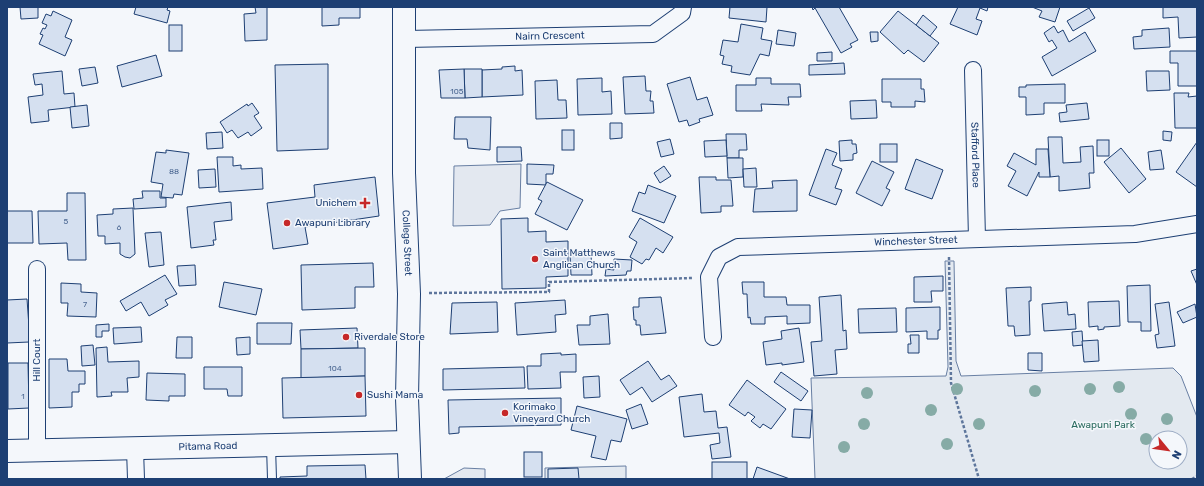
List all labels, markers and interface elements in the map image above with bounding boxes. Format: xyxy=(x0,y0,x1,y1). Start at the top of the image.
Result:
street label: Nairn Crescent xyxy=(515,29,585,43)
house number: 105 xyxy=(450,87,464,96)
street label: Stafford Place xyxy=(968,122,982,188)
house number: 88 xyxy=(169,167,179,176)
place label: Unichem xyxy=(315,197,357,209)
marker: Unichem xyxy=(360,198,370,208)
street label: College Street xyxy=(400,210,414,276)
house number: 5 xyxy=(64,217,69,226)
place label: Awapuni Library xyxy=(295,217,371,229)
marker: Awapuni Library xyxy=(282,218,292,228)
house number: 6 xyxy=(117,223,122,232)
street label: Winchester Street xyxy=(874,234,958,249)
place label: Saint Matthews Anglican Church xyxy=(543,247,620,271)
marker: Saint Matthews Anglican Church xyxy=(530,254,540,264)
house number: 7 xyxy=(83,300,87,309)
place label: Riverdale Store xyxy=(354,331,425,343)
marker: Riverdale Store xyxy=(341,332,351,342)
street label: Hill Court xyxy=(31,338,43,382)
house number: 104 xyxy=(328,364,342,373)
place label: Sushi Mama xyxy=(367,389,423,401)
marker: Sushi Mama xyxy=(354,390,364,400)
house number: 1 xyxy=(21,392,25,401)
place label: Korimako Vineyard Church xyxy=(513,401,590,425)
marker: Korimako Vineyard Church xyxy=(500,408,510,418)
park label: Awapuni Park xyxy=(1071,419,1136,431)
north arrow xyxy=(1148,430,1188,470)
street label: Pitama Road xyxy=(178,440,238,453)
text: N xyxy=(1169,448,1184,461)

